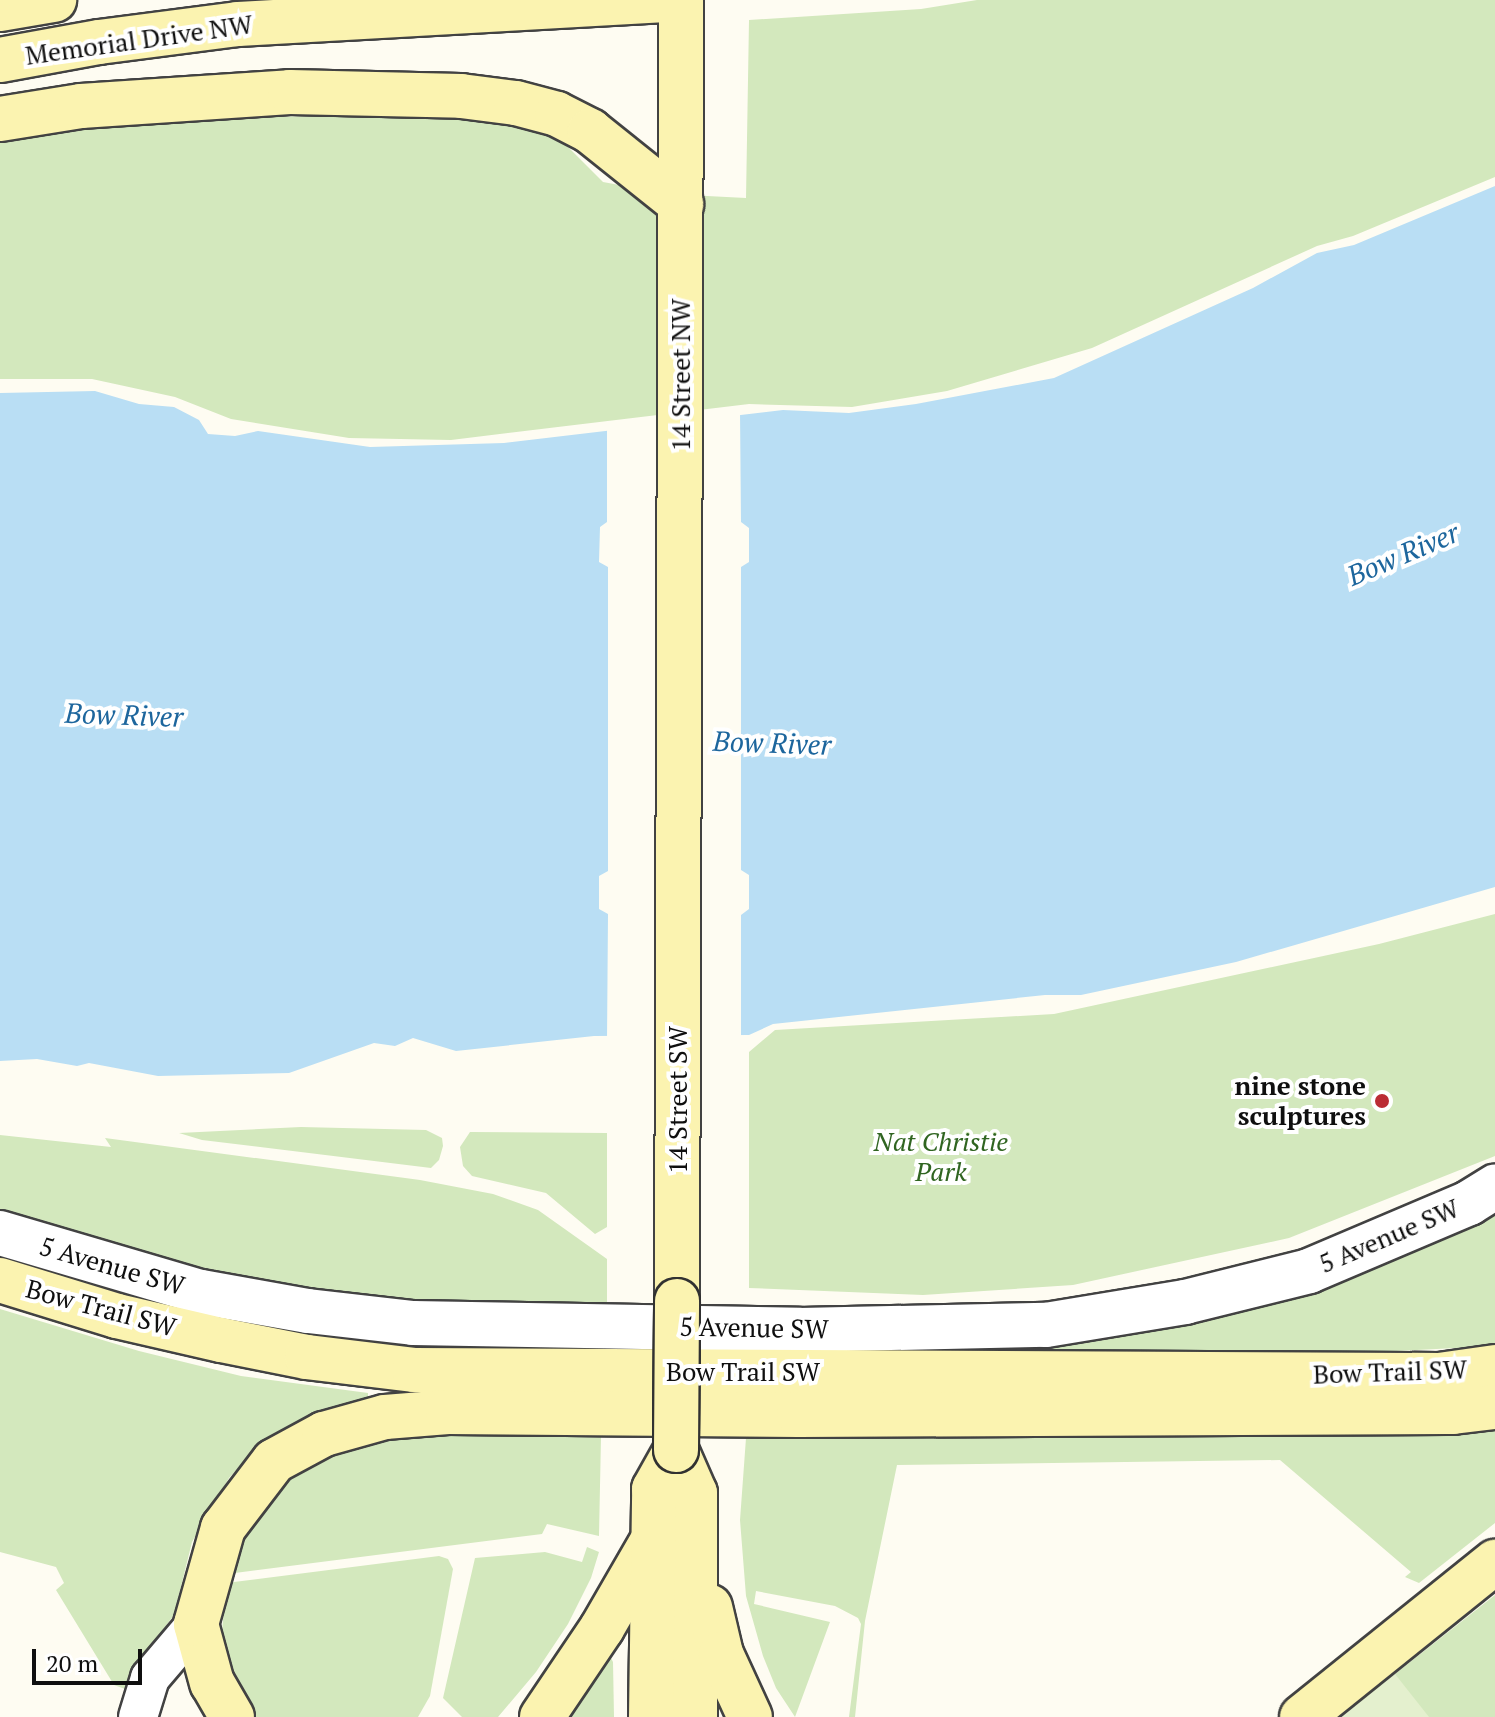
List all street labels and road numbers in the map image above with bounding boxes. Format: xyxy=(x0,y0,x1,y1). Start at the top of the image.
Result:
street label: Memorial Drive NW xyxy=(23,9,255,71)
street label: 14 Street NW xyxy=(665,298,697,452)
street label: 14 Street SW xyxy=(662,1026,694,1174)
street label: 5 Avenue SW xyxy=(1314,1192,1464,1280)
street label: 5 Avenue SW xyxy=(36,1230,188,1302)
street label: Bow Trail SW xyxy=(23,1273,179,1343)
street label: 5 Avenue SW xyxy=(679,1311,829,1345)
street label: Bow Trail SW xyxy=(1313,1354,1467,1390)
street label: Bow Trail SW xyxy=(666,1356,820,1388)

